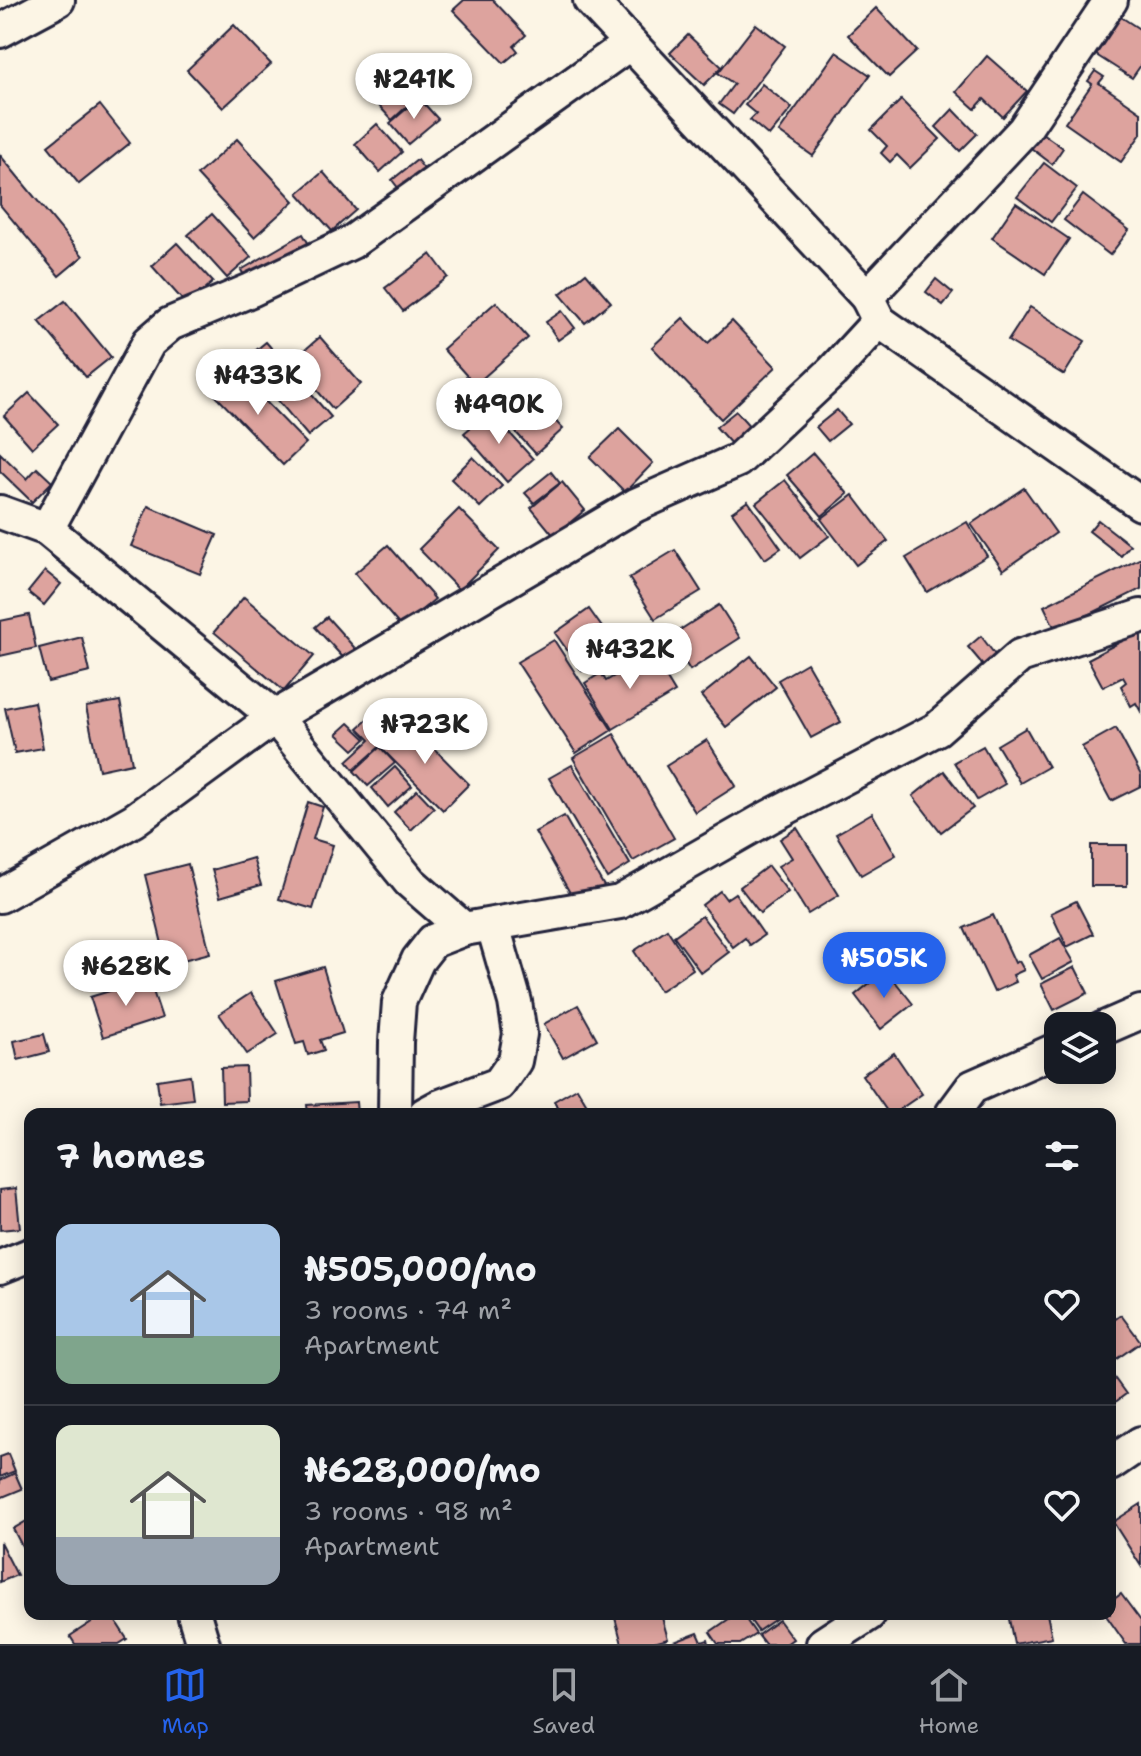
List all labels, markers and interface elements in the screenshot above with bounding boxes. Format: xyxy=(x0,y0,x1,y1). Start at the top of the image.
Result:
pin: ₦241K xyxy=(358,53,470,121)
text: ₦241K xyxy=(373,61,455,96)
pin: ₦433K xyxy=(202,349,314,417)
text: ₦433K xyxy=(214,357,302,392)
pin: ₦490K xyxy=(443,378,555,446)
text: ₦490K xyxy=(454,386,544,421)
pin: ₦432K xyxy=(574,623,686,691)
text: ₦432K xyxy=(586,631,674,666)
pin: ₦723K xyxy=(369,698,481,766)
text: ₦723K xyxy=(381,706,469,741)
pin: ₦505K xyxy=(828,932,940,1000)
pin: ₦628K xyxy=(70,940,182,1008)
text: ₦505K xyxy=(841,940,927,975)
text: ₦628K xyxy=(81,948,171,983)
map controls xyxy=(1044,1012,1116,1084)
button: layers xyxy=(1044,1012,1116,1084)
text: 7 homes xyxy=(56,1133,205,1179)
icon: filters xyxy=(1040,1134,1084,1178)
text: ₦505,000/mo xyxy=(304,1246,537,1292)
icon: home xyxy=(120,1256,216,1352)
icon: heart xyxy=(1040,1282,1084,1326)
text: 3 rooms · 74 m² xyxy=(304,1292,512,1327)
text: Apartment xyxy=(304,1327,440,1362)
text: ₦628,000/mo xyxy=(304,1447,541,1493)
icon: home xyxy=(120,1457,216,1553)
icon: heart xyxy=(1040,1483,1084,1527)
text: 3 rooms · 98 m² xyxy=(304,1493,513,1528)
text: Apartment xyxy=(304,1528,440,1563)
tab: Map xyxy=(162,1663,209,1740)
tab: Saved xyxy=(533,1663,595,1740)
tab: Home xyxy=(919,1663,979,1740)

